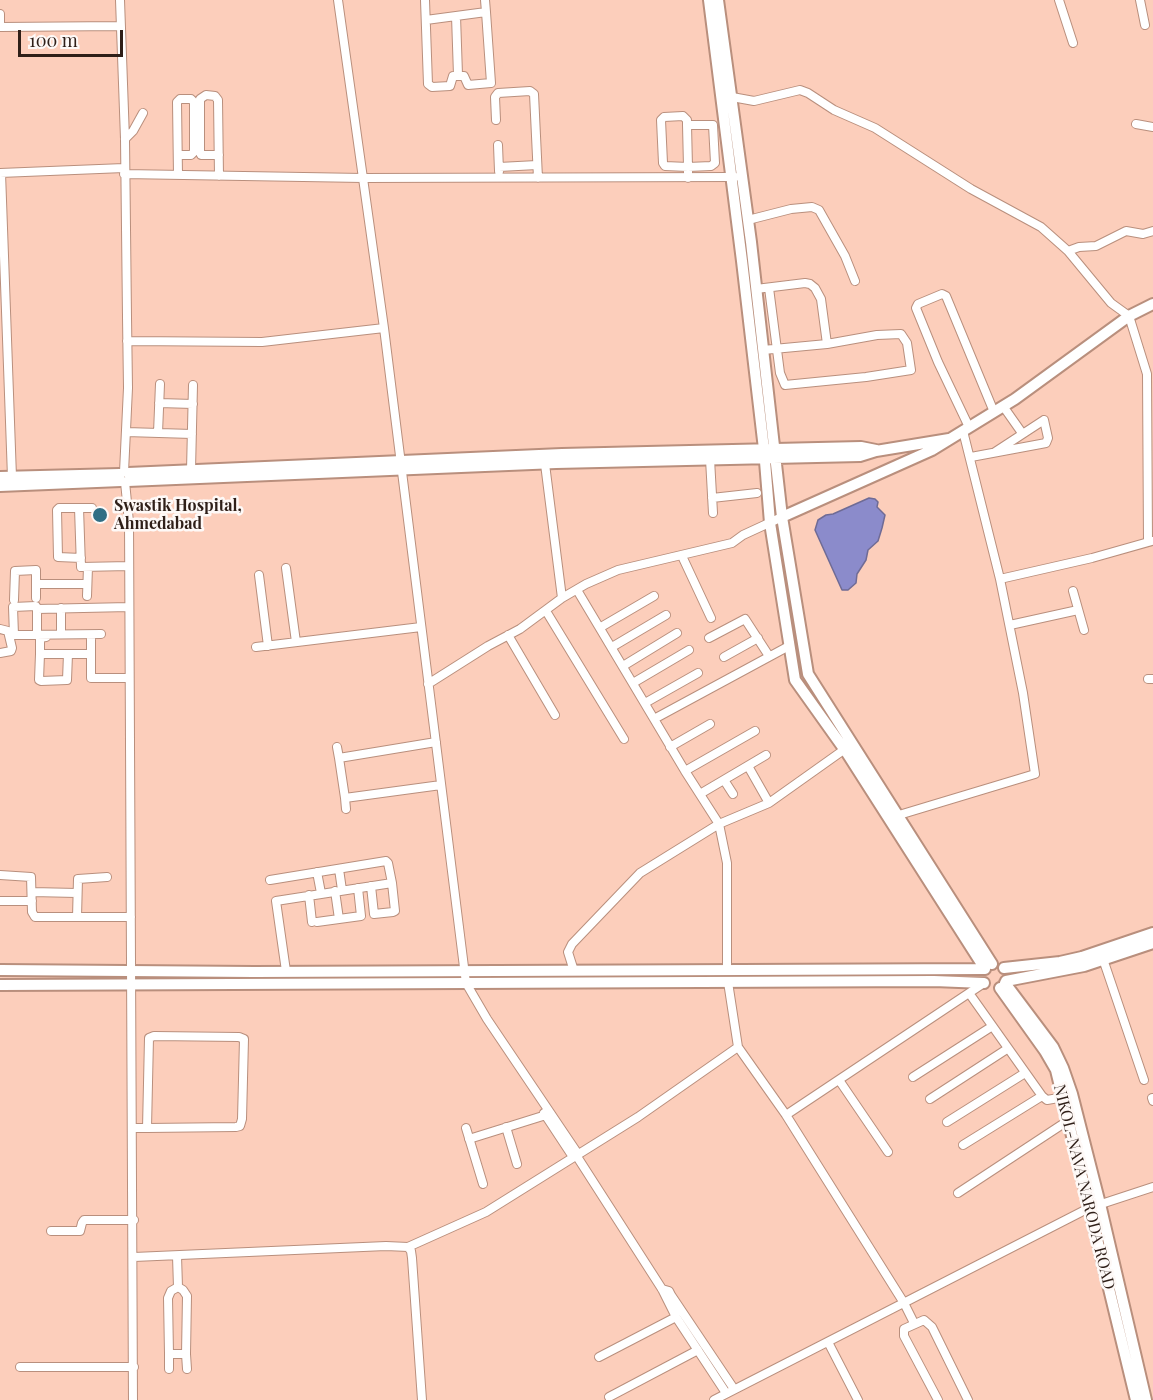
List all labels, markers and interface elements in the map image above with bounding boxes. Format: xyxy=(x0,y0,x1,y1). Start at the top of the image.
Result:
scale bar xyxy=(21,18,126,56)
text: 100 m xyxy=(29,28,78,52)
place label: Swastik Hospital, Ahmedabad xyxy=(114,496,242,534)
marker: Swastik Hospital, Ahmedabad xyxy=(91,506,109,524)
street label: NIKOL-NAVA NARODA ROAD xyxy=(1049,1082,1119,1292)

